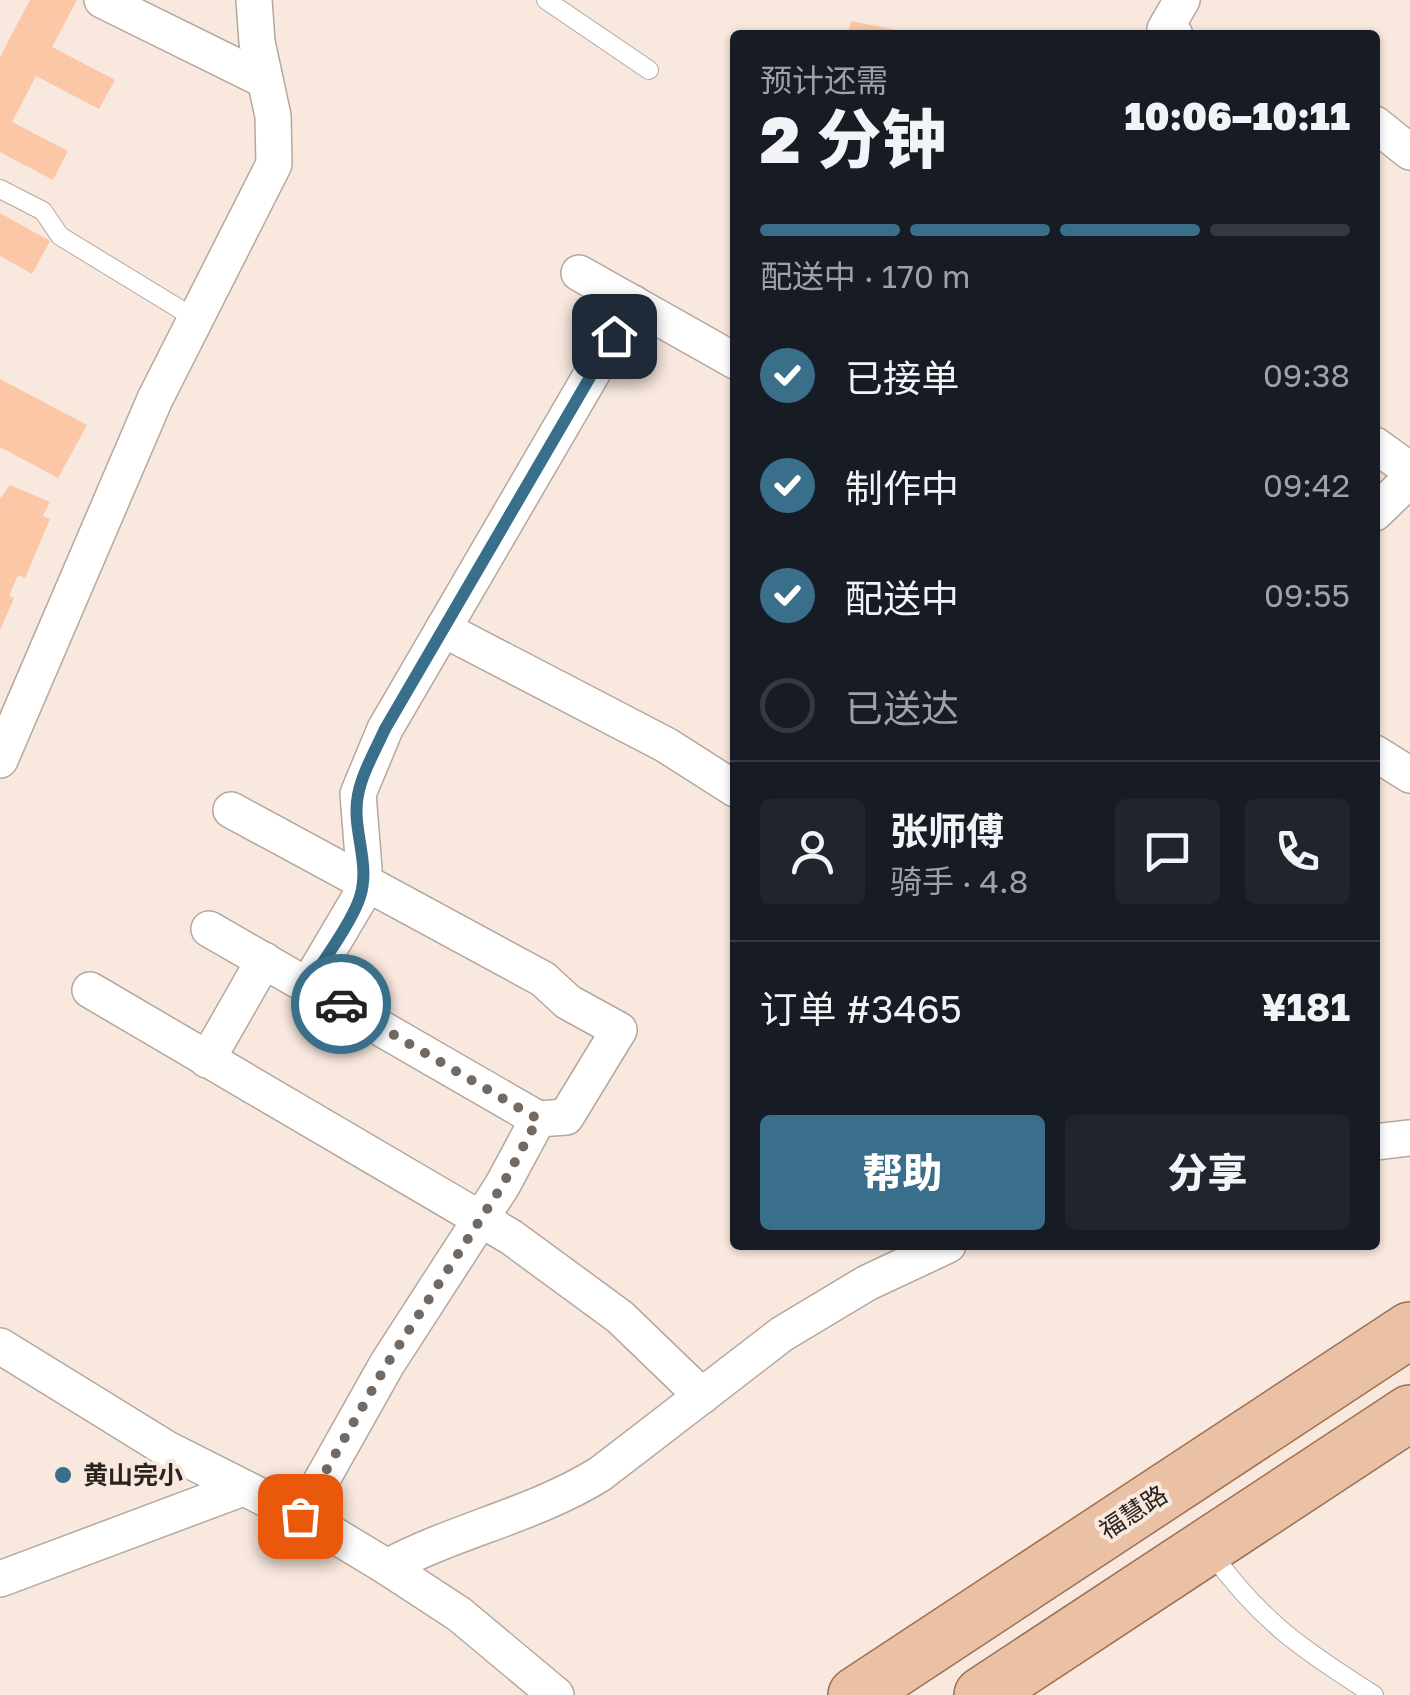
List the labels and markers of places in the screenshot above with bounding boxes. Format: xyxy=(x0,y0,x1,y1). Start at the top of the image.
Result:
pin xyxy=(572,294,657,379)
place label: 黄山完小 xyxy=(83,1459,183,1490)
marker: 黄山完小 xyxy=(52,1464,74,1486)
pin xyxy=(258,1474,343,1559)

